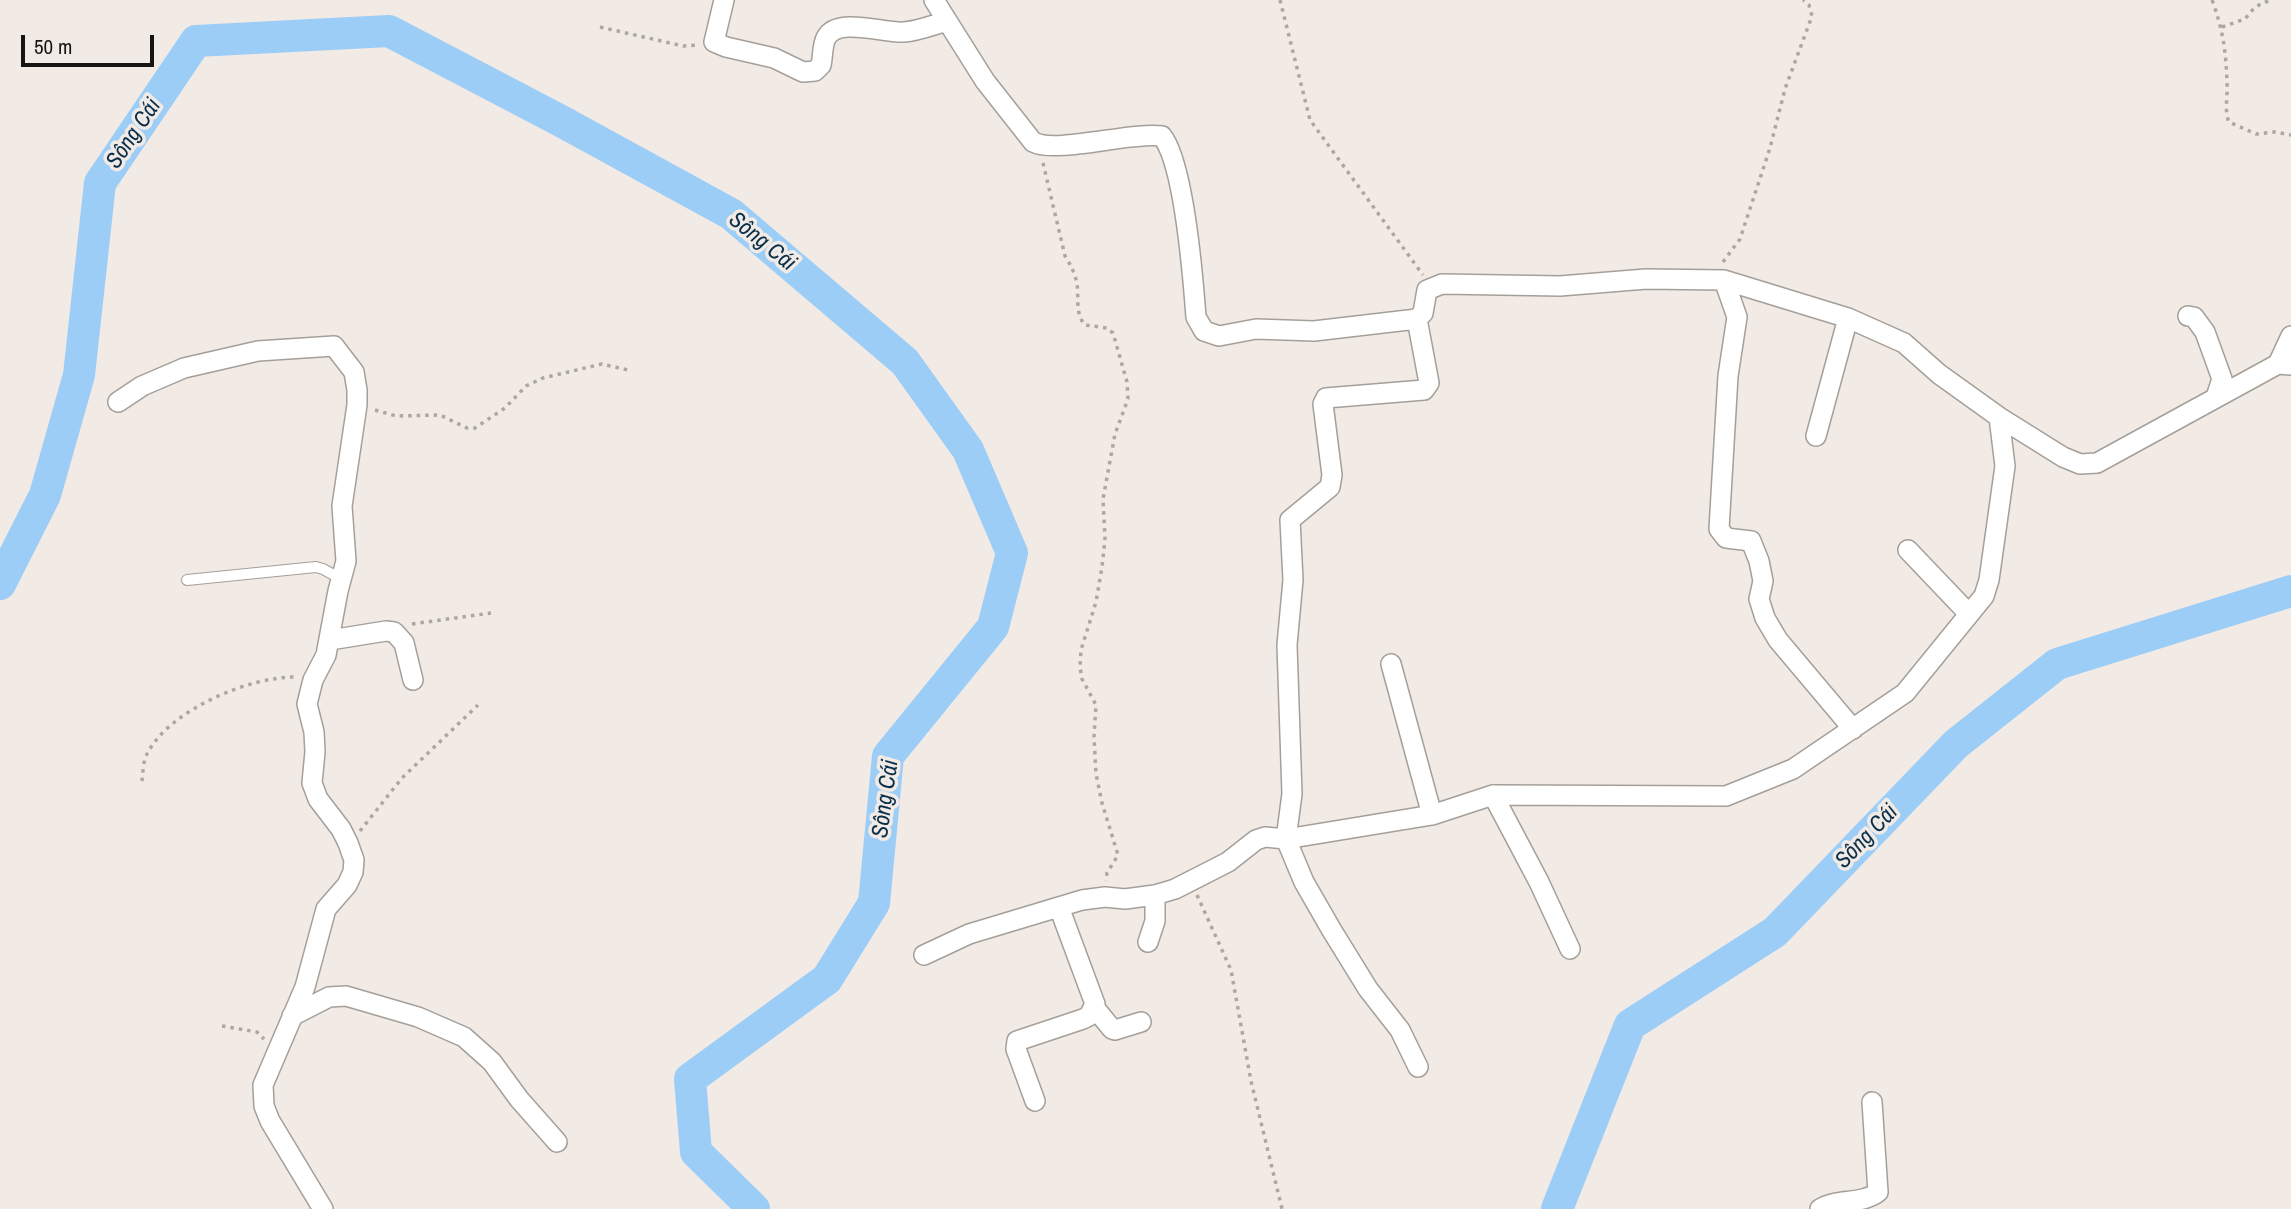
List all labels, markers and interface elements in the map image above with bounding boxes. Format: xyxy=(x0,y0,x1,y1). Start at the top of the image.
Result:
scale bar xyxy=(24,21,158,65)
text: 50 m xyxy=(34,32,72,61)
water label: Sông Cái xyxy=(101,94,167,174)
water label: Sông Cái xyxy=(723,207,801,277)
water label: Sông Cái xyxy=(867,758,905,840)
water label: Sông Cái xyxy=(1830,799,1904,875)

